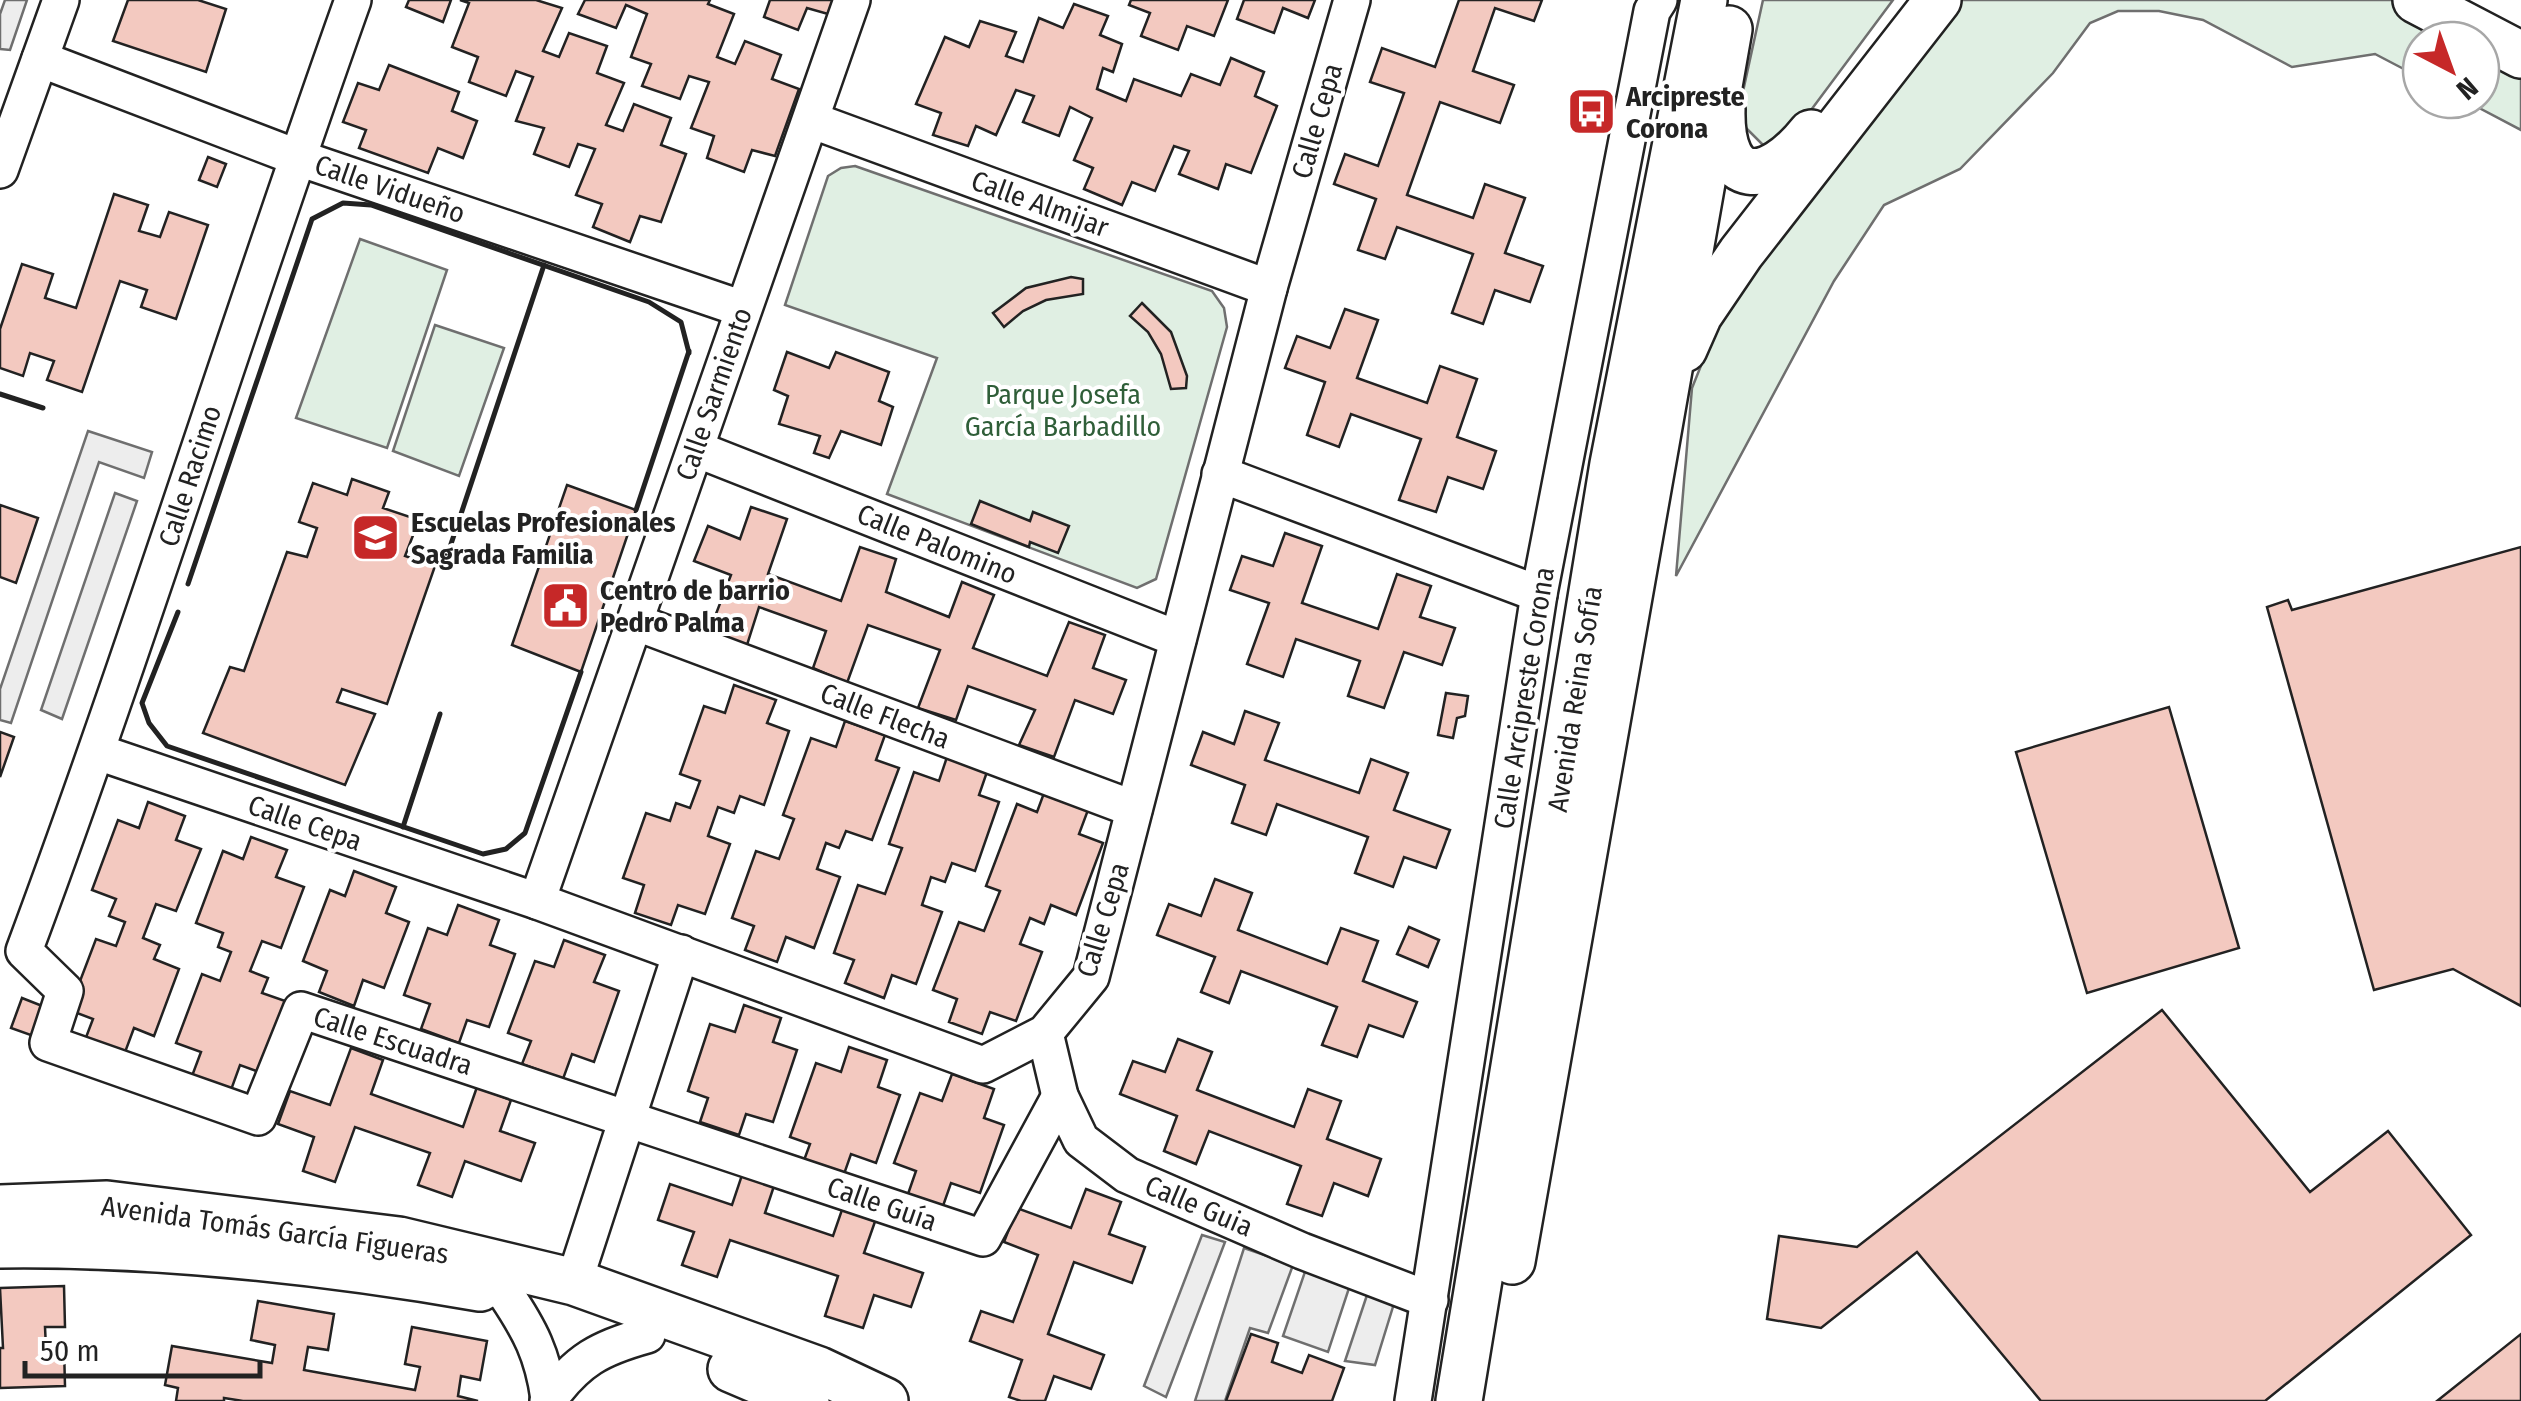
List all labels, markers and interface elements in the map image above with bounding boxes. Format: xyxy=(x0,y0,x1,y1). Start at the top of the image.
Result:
north arrow xyxy=(2401,20,2501,120)
street label: Calle Cepa xyxy=(1285,60,1349,182)
text: N xyxy=(2450,71,2484,106)
place label: Arcipreste Corona xyxy=(1625,80,1745,145)
bus stop icon: Arcipreste Corona xyxy=(1565,86,1617,138)
street label: Calle Vidueño xyxy=(311,148,469,230)
street label: Calle Almijar xyxy=(967,164,1113,244)
street label: Calle Sarmiento xyxy=(669,303,759,485)
park label: Parque Josefa García Barbadillo xyxy=(965,378,1161,443)
street label: Calle Racimo xyxy=(152,401,228,551)
street label: Calle Palomino xyxy=(852,497,1022,591)
place label: Escuelas Profesionales Sagrada Familia xyxy=(411,506,675,571)
school or university icon: Escuelas Profesionales Sagrada Familia xyxy=(350,512,402,564)
street label: Calle Arcipreste Corona xyxy=(1487,565,1561,831)
place label: Centro de barrio Pedro Palma xyxy=(600,574,790,639)
public building icon: Centro de barrio Pedro Palma xyxy=(539,580,591,632)
street label: Avenida Reina Sofía xyxy=(1541,584,1609,814)
street label: Calle Flecha xyxy=(816,676,954,756)
street label: Calle Cepa xyxy=(244,788,366,858)
street label: Calle Cepa xyxy=(1070,859,1136,981)
street label: Calle Escuadra xyxy=(309,1000,477,1082)
street label: Calle Guia xyxy=(1140,1169,1258,1243)
street label: Calle Guía xyxy=(823,1170,941,1238)
street label: Avenida Tomás García Figueras xyxy=(99,1189,451,1271)
scale bar xyxy=(25,1316,260,1378)
text: 50 m xyxy=(40,1333,100,1369)

